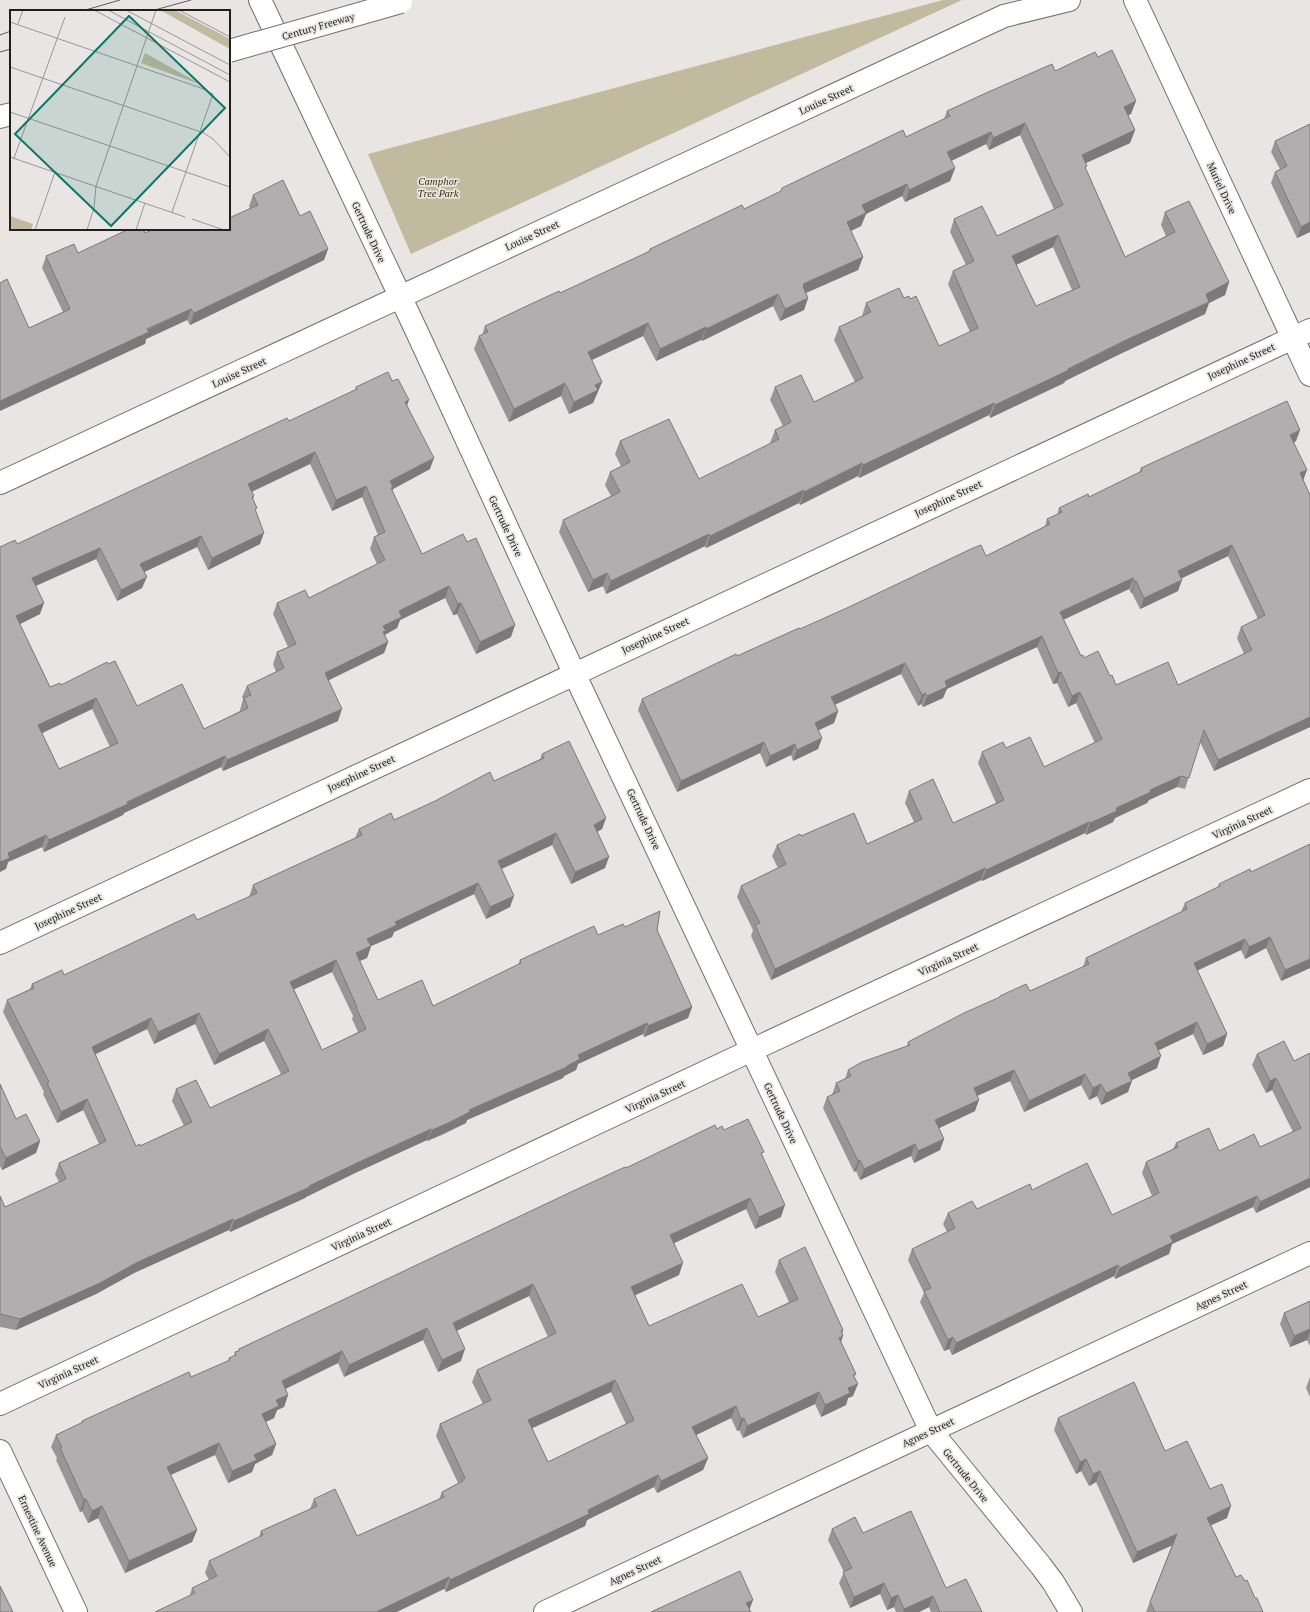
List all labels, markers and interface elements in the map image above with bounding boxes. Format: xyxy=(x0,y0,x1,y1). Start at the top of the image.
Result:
inset map xyxy=(10,10,230,230)
street label: Century Freeway xyxy=(280,10,357,43)
street label: Louise Street xyxy=(797,81,856,118)
street label: Muriel Drive xyxy=(1204,160,1239,216)
park label: Camphor Tree Park xyxy=(417,175,459,200)
street label: Gertrude Drive xyxy=(349,200,388,265)
street label: Louise Street xyxy=(503,217,562,254)
street label: Josephine Street xyxy=(1205,340,1277,383)
street label: Louise Street xyxy=(210,354,269,391)
street label: Josephine Street xyxy=(912,477,984,520)
street label: Gertrude Drive xyxy=(486,494,525,559)
street label: Josephine Street xyxy=(619,614,691,657)
street label: Josephine Street xyxy=(325,752,397,795)
street label: Gertrude Drive xyxy=(624,787,663,852)
street label: Virginia Street xyxy=(1210,803,1275,842)
street label: Josephine Street xyxy=(32,890,104,933)
street label: Virginia Street xyxy=(916,940,981,979)
street label: Virginia Street xyxy=(623,1077,688,1116)
street label: Gertrude Drive xyxy=(761,1081,800,1146)
street label: Virginia Street xyxy=(329,1215,394,1254)
street label: Agnes Street xyxy=(1193,1278,1250,1313)
street label: Virginia Street xyxy=(36,1353,101,1392)
street label: Agnes Street xyxy=(900,1415,957,1450)
street label: Gertrude Drive xyxy=(940,1446,991,1505)
street label: Ernestine Avenue xyxy=(15,1493,60,1569)
street label: Agnes Street xyxy=(607,1553,664,1588)

